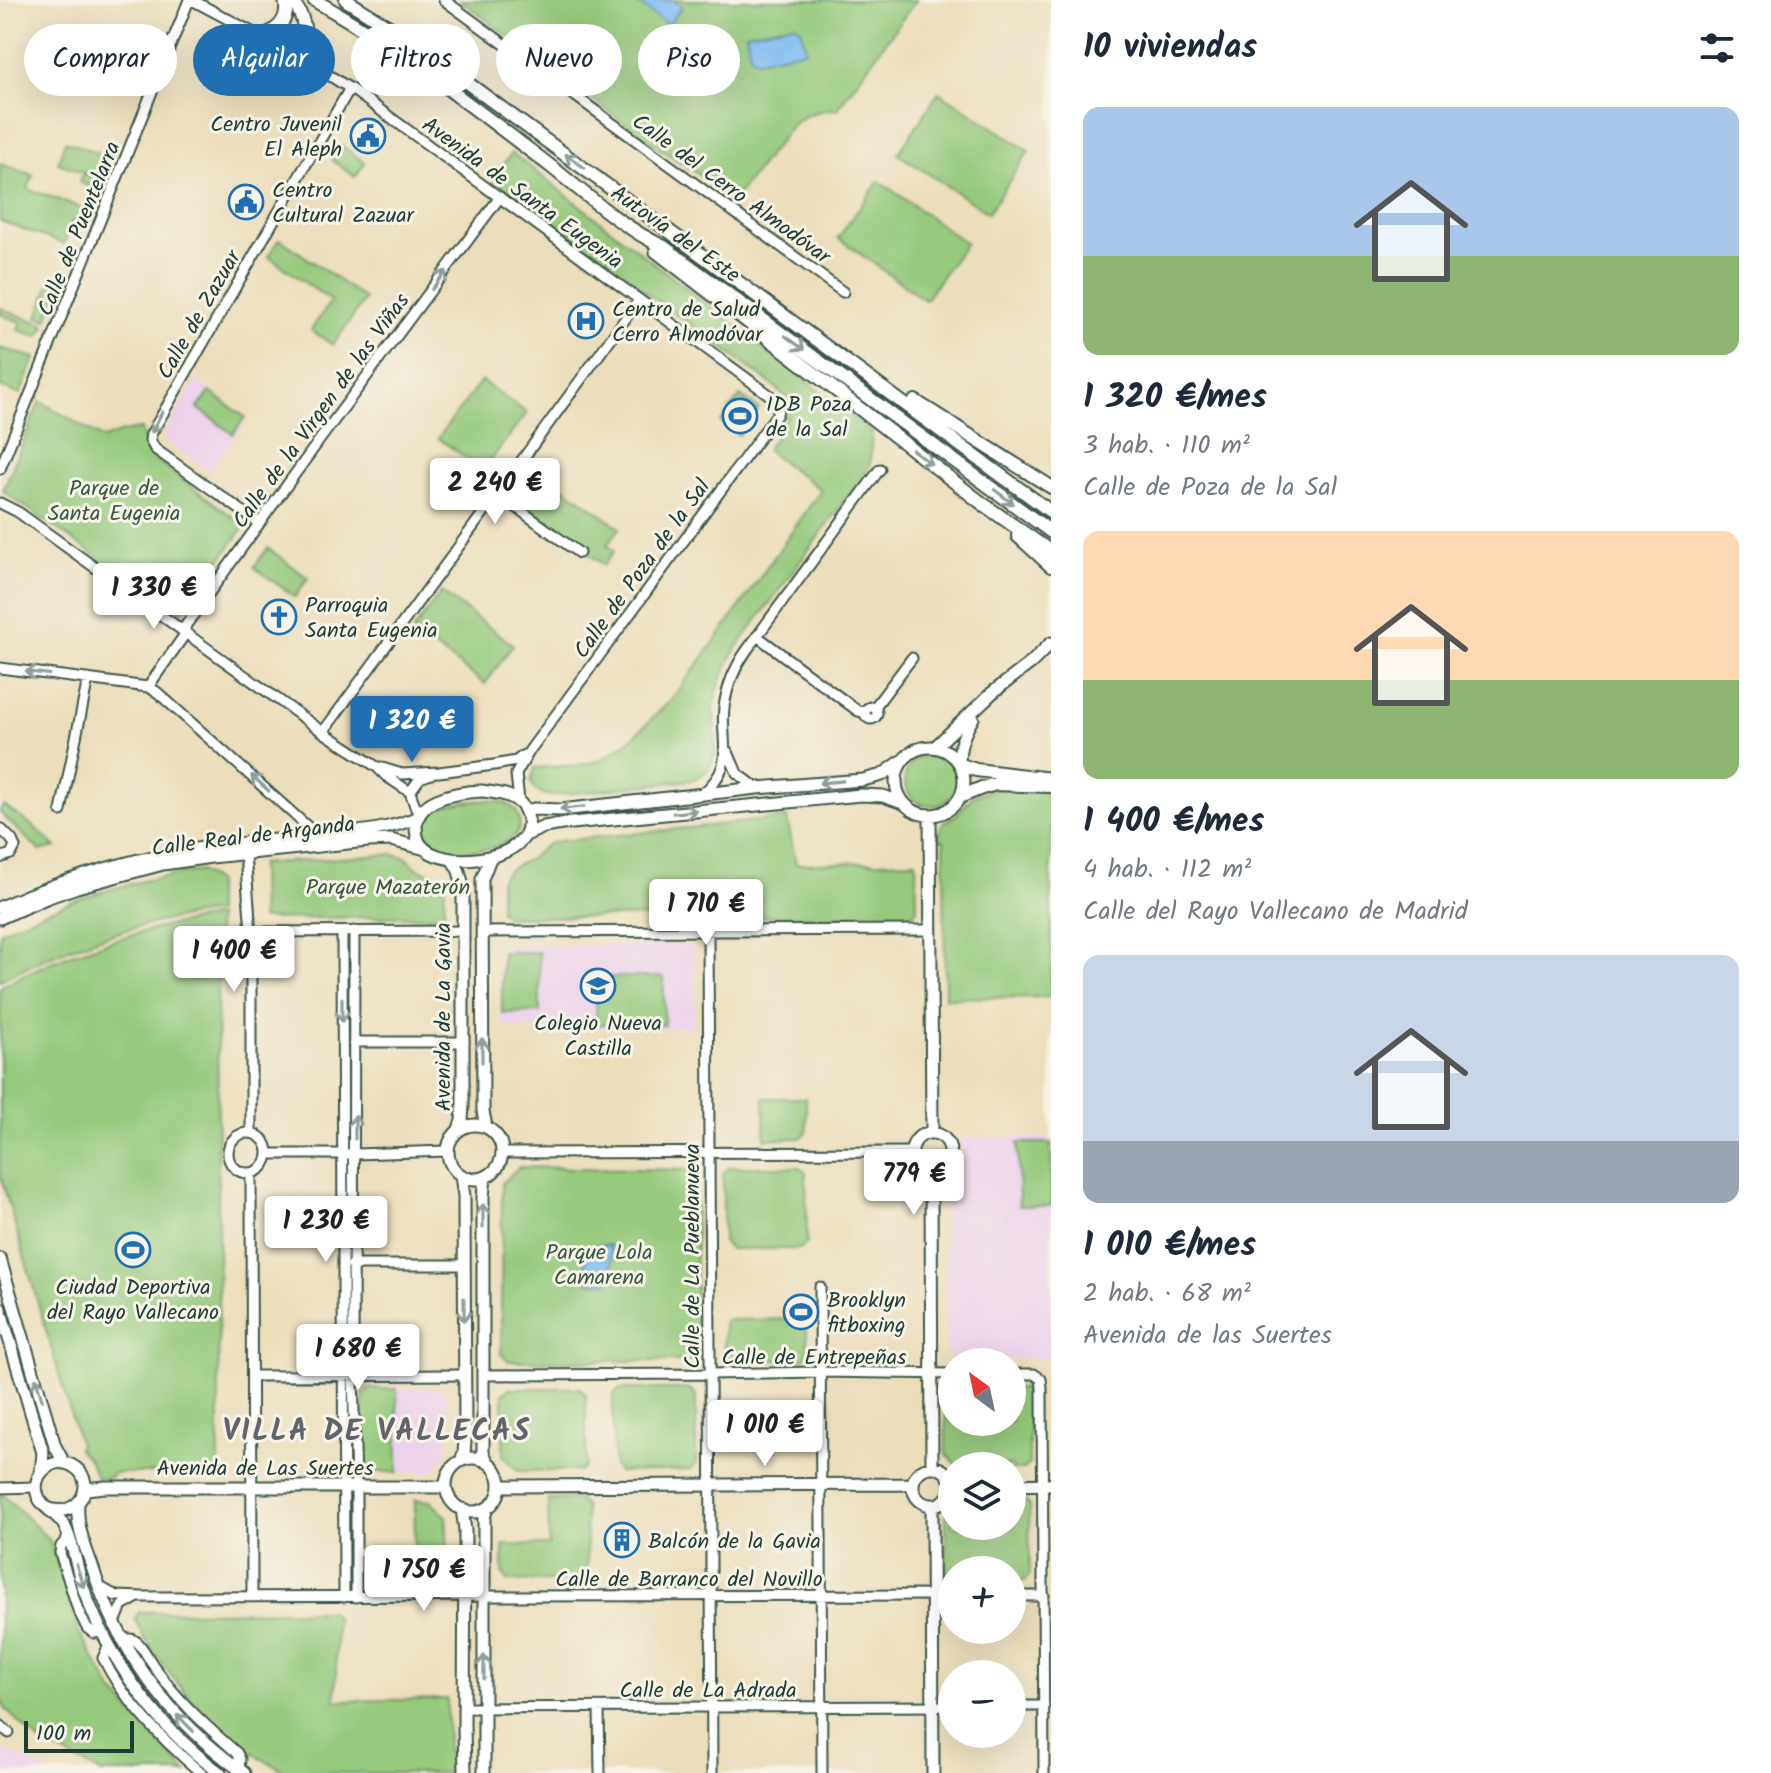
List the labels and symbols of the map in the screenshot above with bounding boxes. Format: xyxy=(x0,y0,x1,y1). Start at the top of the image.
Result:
street label: Calle del Cerro Almodóvar xyxy=(624,106,839,275)
place label: Centro Juvenil El Aleph xyxy=(210,108,343,168)
street label: Avenida de Santa Eugenia xyxy=(413,109,630,279)
public building icon: Centro Juvenil El Aleph xyxy=(349,117,387,155)
street label: Calle de Puentelarra xyxy=(29,136,131,322)
one-way arrow xyxy=(564,153,586,169)
place label: Centro Cultural Zazuar xyxy=(272,174,416,234)
street label: Autovía del Este xyxy=(602,177,747,293)
public building icon: Centro Cultural Zazuar xyxy=(227,183,265,221)
street label: Calle de Zazuar xyxy=(149,242,252,387)
one-way arrow xyxy=(430,270,447,291)
street label: Calle de la Virgen de las Viñas xyxy=(224,286,420,537)
place label: Centro de Salud Cerro Almodóvar xyxy=(612,293,764,353)
hospital icon: Centro de Salud Cerro Almodóvar xyxy=(567,302,605,340)
one-way arrow xyxy=(784,334,805,351)
place label: IDB Poza de la Sal xyxy=(766,388,852,448)
sports icon: IDB Poza de la Sal xyxy=(721,397,759,435)
one-way arrow xyxy=(149,410,164,434)
one-way arrow xyxy=(911,448,932,465)
pin: 2 240 € xyxy=(421,458,569,526)
park label: Parque de Santa Eugenia xyxy=(48,472,180,532)
street label: Calle de Poza de la Sal xyxy=(566,472,721,667)
one-way arrow xyxy=(993,489,1014,506)
pin: 1 330 € xyxy=(80,563,228,631)
place label: Parroquia Santa Eugenia xyxy=(305,589,437,649)
church icon: Parroquia Santa Eugenia xyxy=(260,598,298,636)
one-way arrow xyxy=(25,665,50,680)
pin: 1 320 € xyxy=(338,696,486,764)
one-way arrow xyxy=(251,775,271,793)
one-way arrow xyxy=(818,775,845,790)
one-way arrow xyxy=(559,801,586,816)
one-way arrow xyxy=(671,804,698,819)
street label: Calle Real de Arganda xyxy=(150,808,357,867)
park label: Parque Mazaterón xyxy=(306,871,470,906)
pin: 1 710 € xyxy=(632,879,780,947)
street label: Avenida de La Gavia xyxy=(427,922,462,1112)
pin: 1 400 € xyxy=(160,926,308,994)
school or university icon: Colegio Nueva Castilla xyxy=(579,967,617,1005)
one-way arrow xyxy=(334,996,350,1023)
place label: Colegio Nueva Castilla xyxy=(534,1007,662,1067)
one-way arrow xyxy=(475,1037,490,1064)
one-way arrow xyxy=(347,1114,363,1141)
street label: Calle de La Pueblanueva xyxy=(676,1143,711,1369)
pin: 779 € xyxy=(858,1149,970,1217)
pin: 1 230 € xyxy=(252,1196,400,1264)
one-way arrow xyxy=(475,1203,491,1230)
sports icon: Ciudad Deportiva del Rayo Vallecano xyxy=(114,1231,152,1269)
park label: Parque Lola Camarena xyxy=(546,1236,652,1296)
place label: Ciudad Deportiva del Rayo Vallecano xyxy=(47,1271,219,1331)
place label: Brooklyn fitboxing xyxy=(827,1284,906,1344)
sports icon: Brooklyn fitboxing xyxy=(782,1293,820,1331)
one-way arrow xyxy=(457,1296,472,1323)
pin: 1 680 € xyxy=(284,1324,432,1392)
street label: Calle de Entrepeñas xyxy=(722,1341,907,1376)
north arrow xyxy=(938,1348,1026,1436)
one-way arrow xyxy=(31,1377,46,1403)
pin: 1 010 € xyxy=(691,1400,839,1468)
district label: VILLA DE VALLECAS xyxy=(223,1408,531,1456)
street label: Avenida de Las Suertes xyxy=(156,1452,374,1487)
building icon: Balcón de la Gavia xyxy=(603,1521,641,1559)
place label: Balcón de la Gavia xyxy=(648,1525,821,1560)
pin: 1 750 € xyxy=(350,1545,498,1613)
one-way arrow xyxy=(73,1563,88,1589)
street label: Calle de Barranco del Novillo xyxy=(555,1563,823,1598)
one-way arrow xyxy=(476,1654,492,1681)
street label: Calle de La Adrada xyxy=(619,1674,797,1709)
one-way arrow xyxy=(176,1714,195,1733)
scale bar xyxy=(24,1717,134,1753)

